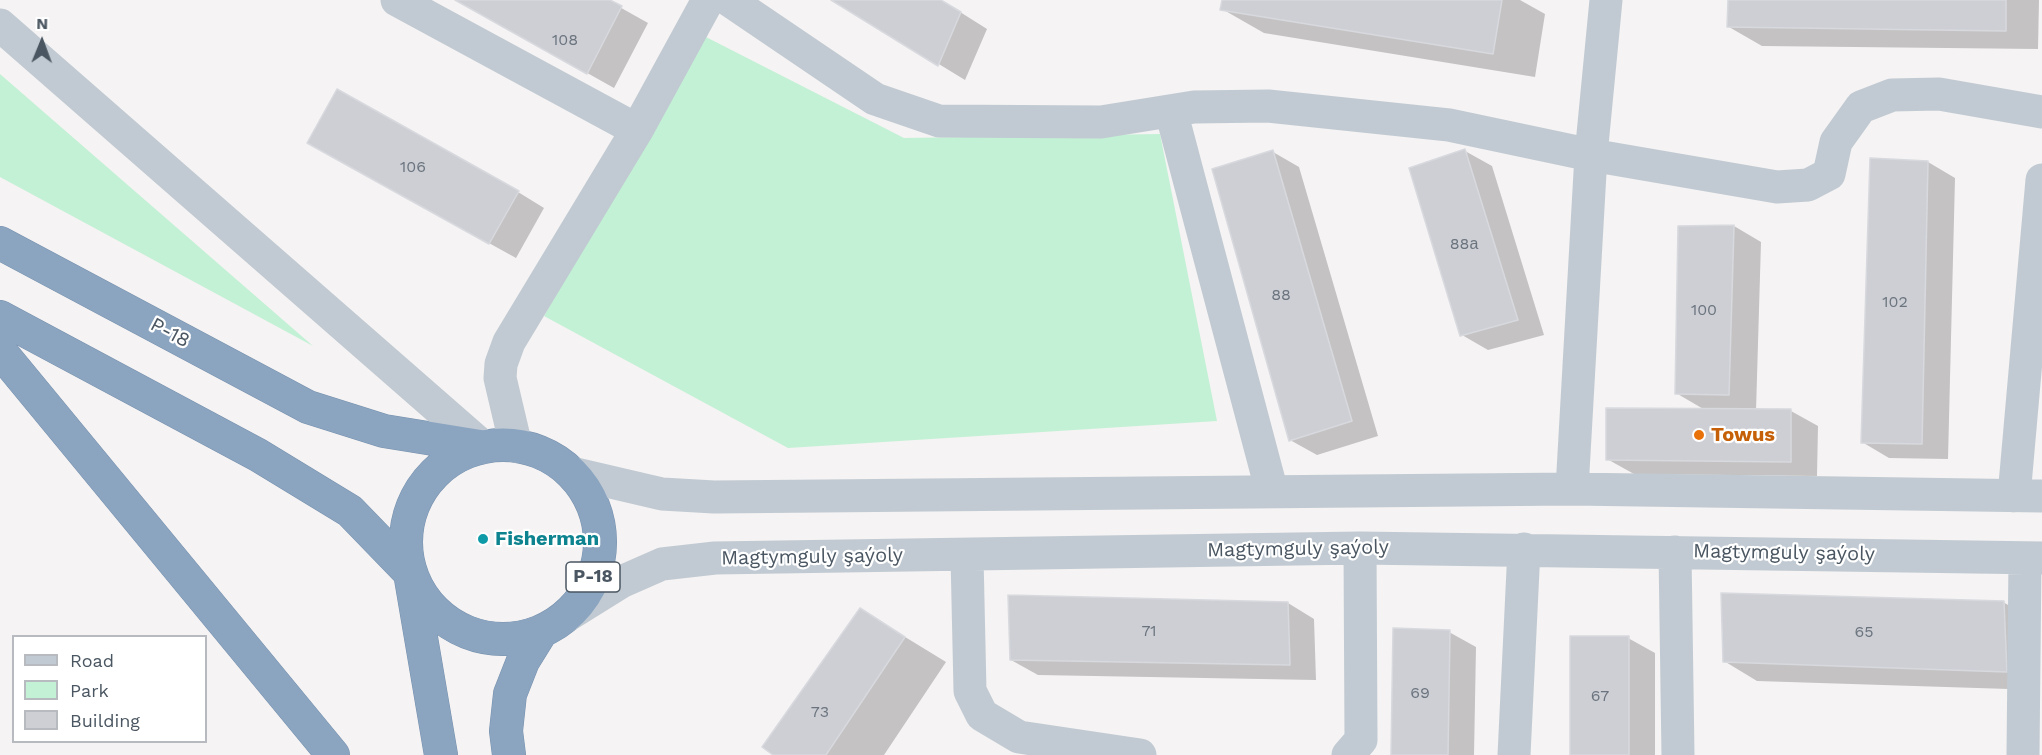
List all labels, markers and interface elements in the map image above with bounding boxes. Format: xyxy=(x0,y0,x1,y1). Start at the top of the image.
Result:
north arrow xyxy=(12,12,72,72)
text: N xyxy=(36,14,48,33)
house number: 108 xyxy=(552,30,578,50)
house number: 106 xyxy=(400,157,426,177)
house number: 88а xyxy=(1450,234,1478,254)
house number: 88 xyxy=(1271,285,1291,305)
house number: 102 xyxy=(1882,292,1908,312)
house number: 100 xyxy=(1691,300,1717,320)
street label: P-18 xyxy=(146,313,194,353)
place label: Towus xyxy=(1711,423,1775,447)
marker: Towus xyxy=(1692,428,1706,442)
place label: Fisherman xyxy=(495,527,599,551)
marker: Fisherman xyxy=(476,532,490,546)
street label: Magtymguly şaýoly xyxy=(1207,535,1389,563)
street label: Magtymguly şaýoly xyxy=(1693,539,1875,567)
street label: Magtymguly şaýoly xyxy=(721,543,903,571)
road number: P-18 xyxy=(566,562,620,592)
house number: 71 xyxy=(1141,621,1157,641)
house number: 65 xyxy=(1854,622,1874,642)
legend xyxy=(12,635,207,743)
text: Road xyxy=(70,650,114,671)
text: Park xyxy=(70,680,109,701)
house number: 69 xyxy=(1410,683,1430,703)
house number: 67 xyxy=(1591,686,1609,706)
house number: 73 xyxy=(811,702,829,722)
text: Building xyxy=(70,710,140,731)

